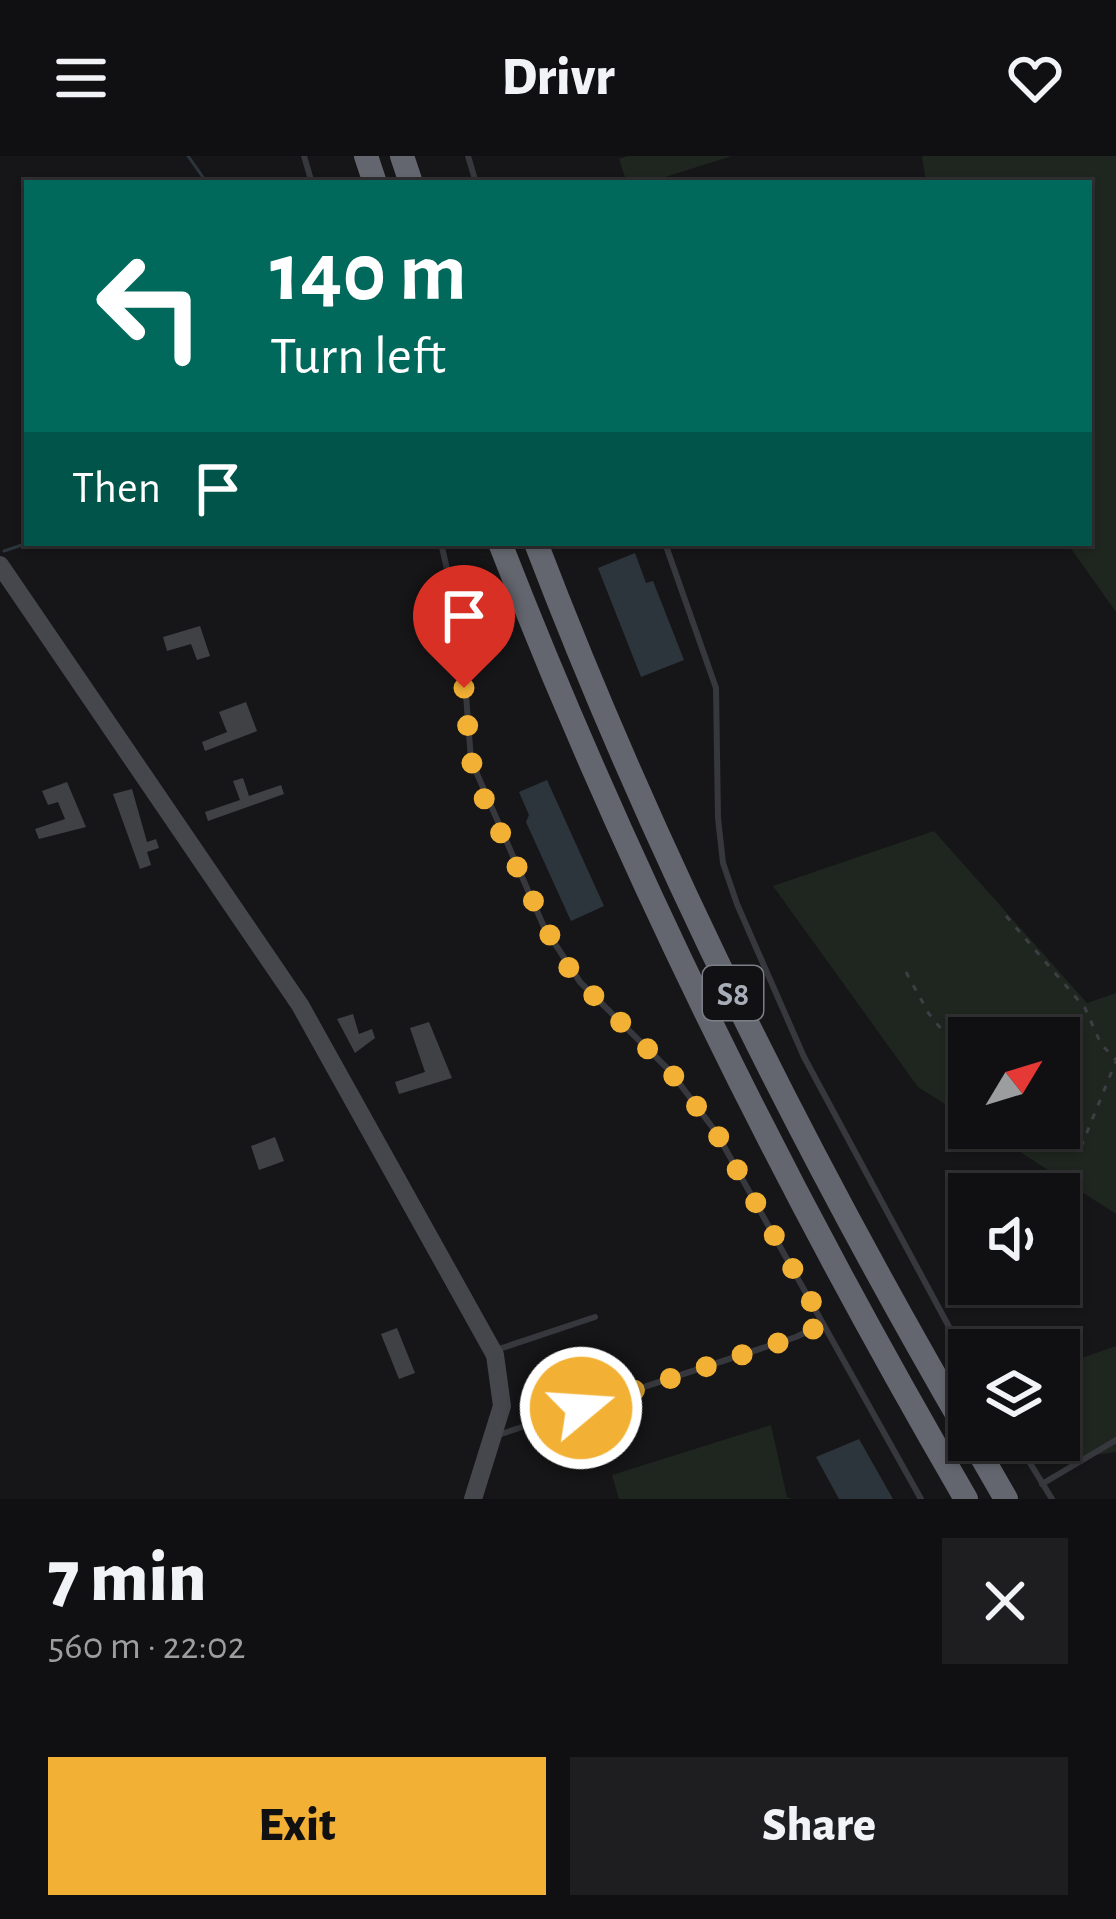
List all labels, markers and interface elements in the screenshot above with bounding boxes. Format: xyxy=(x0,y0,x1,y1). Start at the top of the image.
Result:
icon: menu xyxy=(48,45,114,111)
icon: heart xyxy=(1002,45,1068,111)
text: Drivr xyxy=(501,51,615,105)
icon: left xyxy=(72,228,228,384)
text: 140 m xyxy=(270,232,467,316)
text: Turn left xyxy=(270,330,446,384)
icon: arrive xyxy=(185,456,251,522)
text: Then xyxy=(72,466,161,511)
pin xyxy=(413,565,515,688)
icon: arrive xyxy=(431,583,497,649)
road number: S8 xyxy=(703,966,763,1020)
north arrow xyxy=(948,1017,1080,1149)
map controls xyxy=(948,1017,1080,1461)
button: sound xyxy=(948,1173,1080,1305)
button: layers xyxy=(948,1329,1080,1461)
position arrow xyxy=(518,1345,644,1471)
button: close xyxy=(942,1538,1068,1664)
text: 7 min xyxy=(48,1542,206,1614)
text: 560 m · 22:02 xyxy=(48,1627,245,1666)
button: Exit xyxy=(48,1757,546,1895)
button: Share xyxy=(570,1757,1068,1895)

